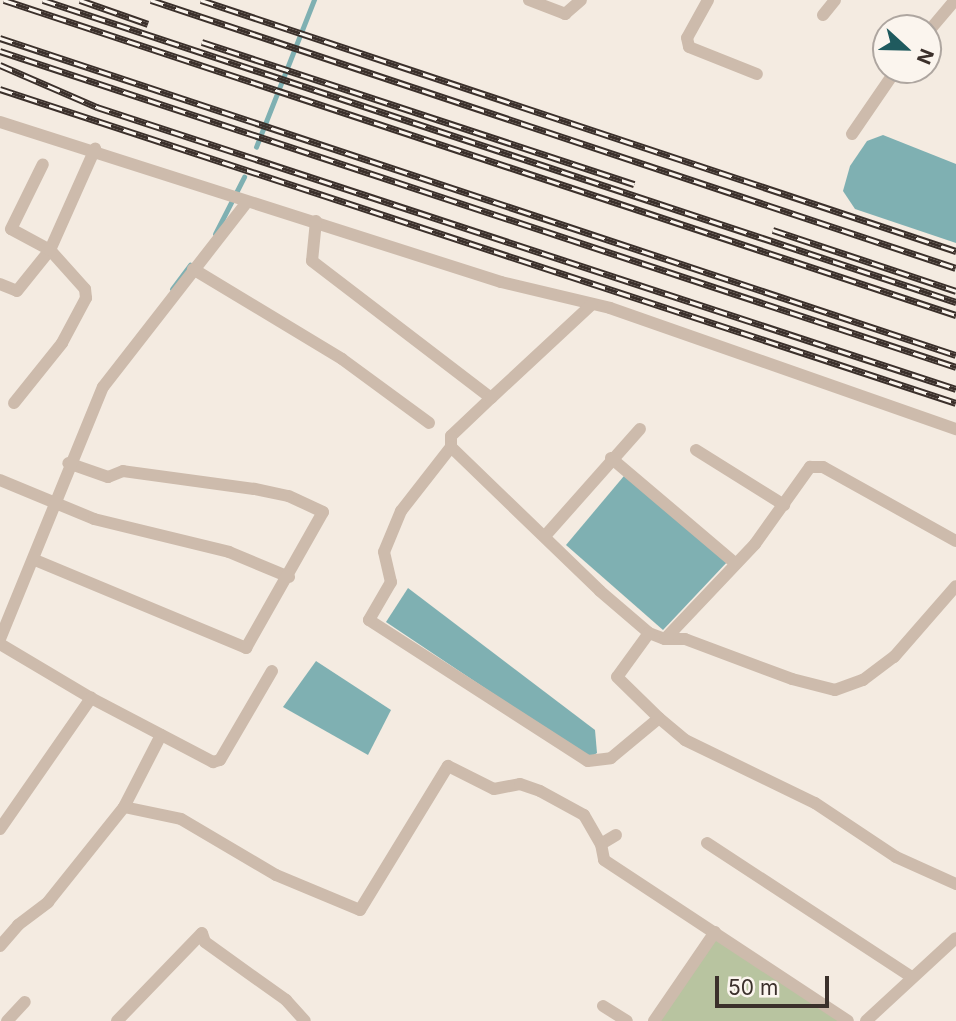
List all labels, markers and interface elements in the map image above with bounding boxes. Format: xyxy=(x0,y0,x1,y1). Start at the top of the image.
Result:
north arrow xyxy=(872,14,942,84)
text: N xyxy=(912,45,938,67)
scale bar xyxy=(718,962,832,1006)
text: 50 m xyxy=(728,975,778,1000)

